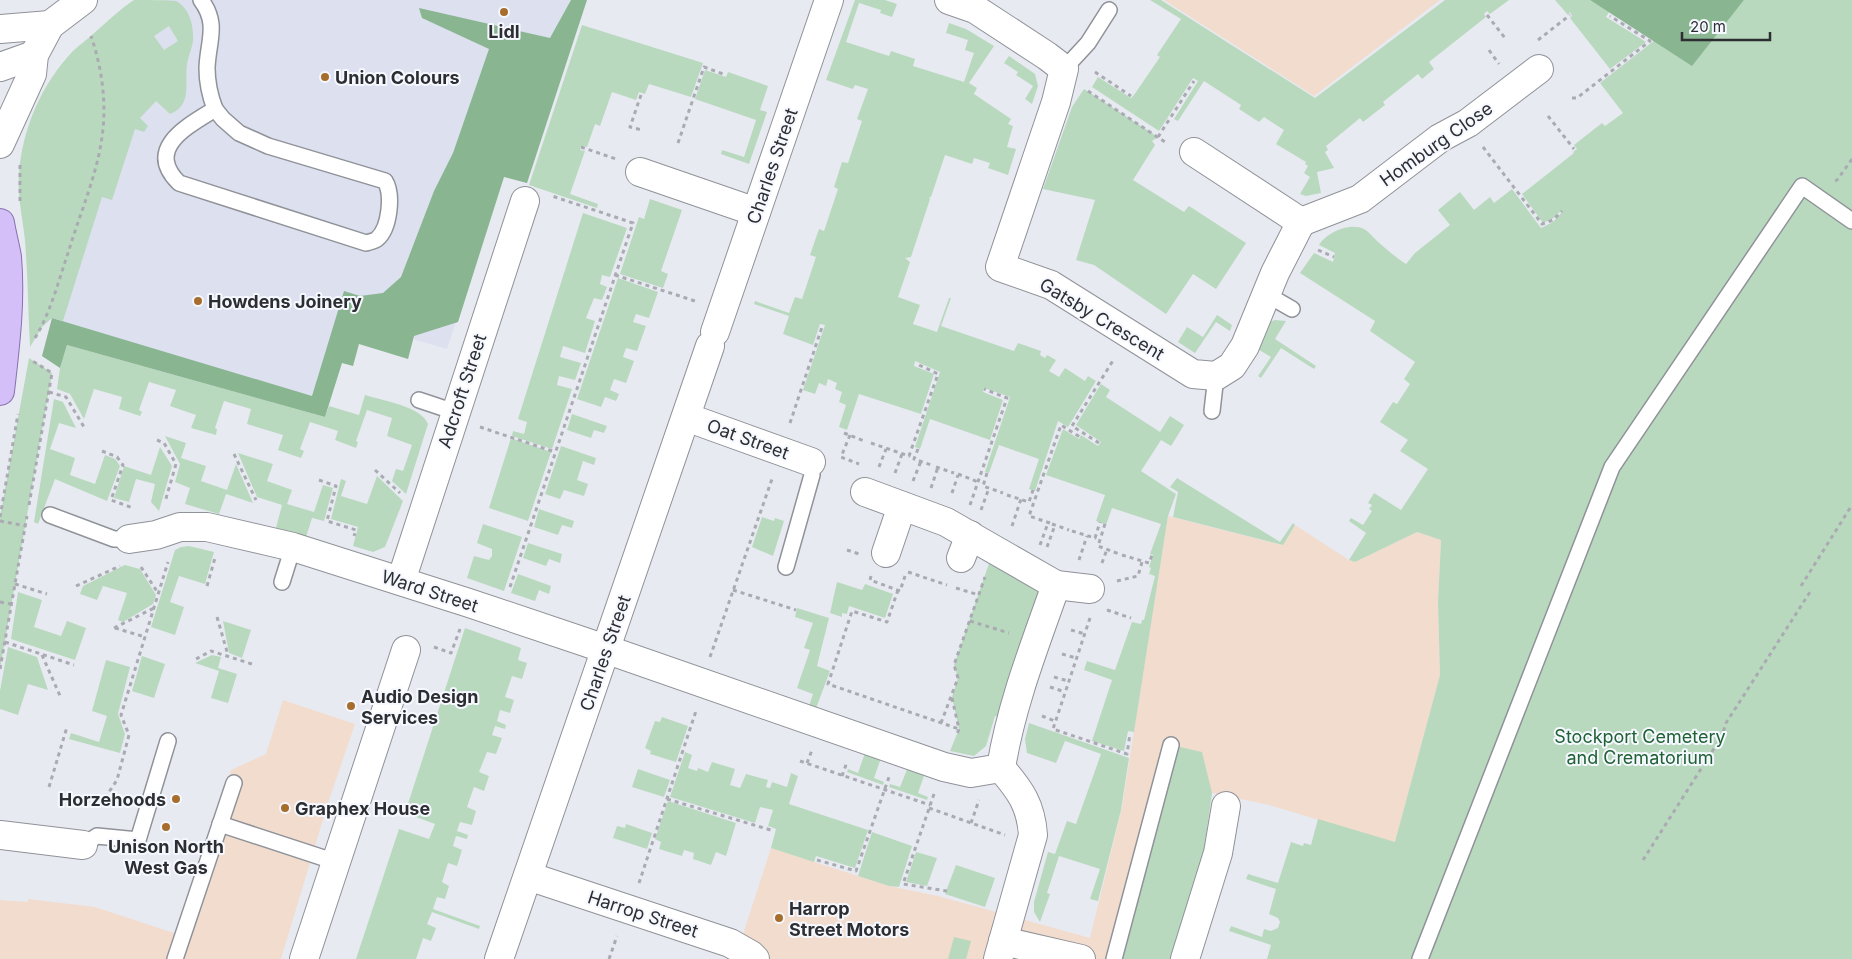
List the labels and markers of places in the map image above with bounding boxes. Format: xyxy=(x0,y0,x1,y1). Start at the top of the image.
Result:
marker: Lidl xyxy=(498,6,510,18)
place label: Lidl xyxy=(488,21,520,42)
place label: Union Colours xyxy=(335,67,460,88)
marker: Union Colours xyxy=(319,71,331,83)
place label: Howdens Joinery xyxy=(208,291,362,312)
marker: Howdens Joinery xyxy=(192,295,204,307)
place label: Audio Design Services xyxy=(361,686,478,728)
marker: Audio Design Services xyxy=(345,700,357,712)
place label: Horzehoods xyxy=(59,789,166,810)
marker: Horzehoods xyxy=(170,793,182,805)
place label: Graphex House xyxy=(295,798,430,819)
marker: Graphex House xyxy=(279,802,291,814)
marker: Unison North West Gas xyxy=(160,821,172,833)
place label: Unison North West Gas xyxy=(108,836,224,878)
place label: Harrop Street Motors xyxy=(789,898,909,940)
marker: Harrop Street Motors xyxy=(773,912,785,924)

